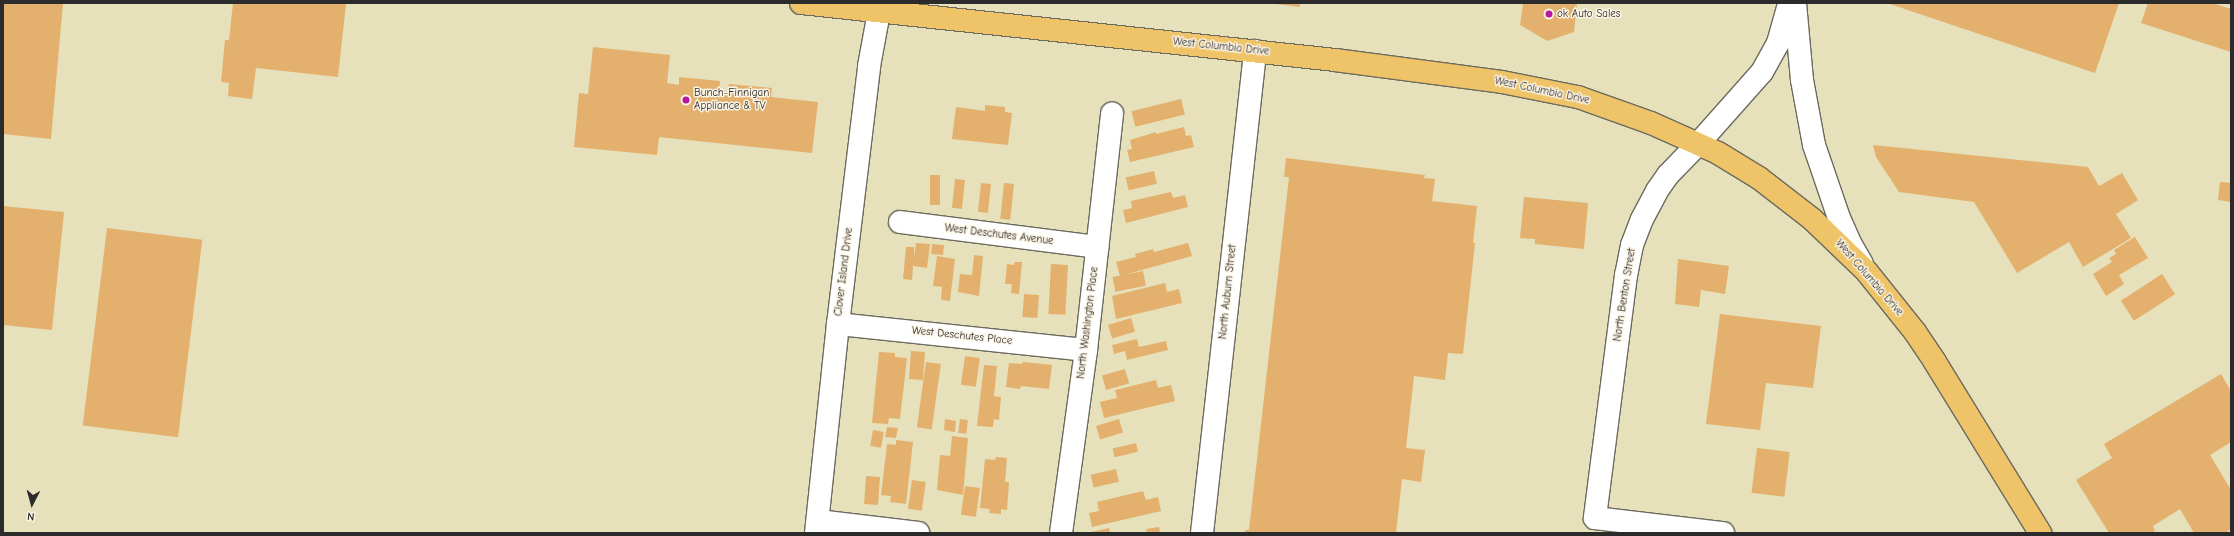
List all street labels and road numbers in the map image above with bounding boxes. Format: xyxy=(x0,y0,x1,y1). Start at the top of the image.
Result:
street label: West Columbia Drive xyxy=(1172,35,1270,59)
street label: West Columbia Drive xyxy=(1493,74,1591,108)
street label: West Deschutes Avenue xyxy=(944,222,1054,248)
street label: Clover Island Drive xyxy=(832,227,856,317)
street label: West Columbia Drive xyxy=(1832,237,1906,319)
street label: North Auburn Street xyxy=(1216,244,1240,340)
street label: North Benton Street xyxy=(1611,247,1639,343)
street label: North Washington Place xyxy=(1075,266,1101,380)
street label: West Deschutes Place xyxy=(911,324,1013,348)

